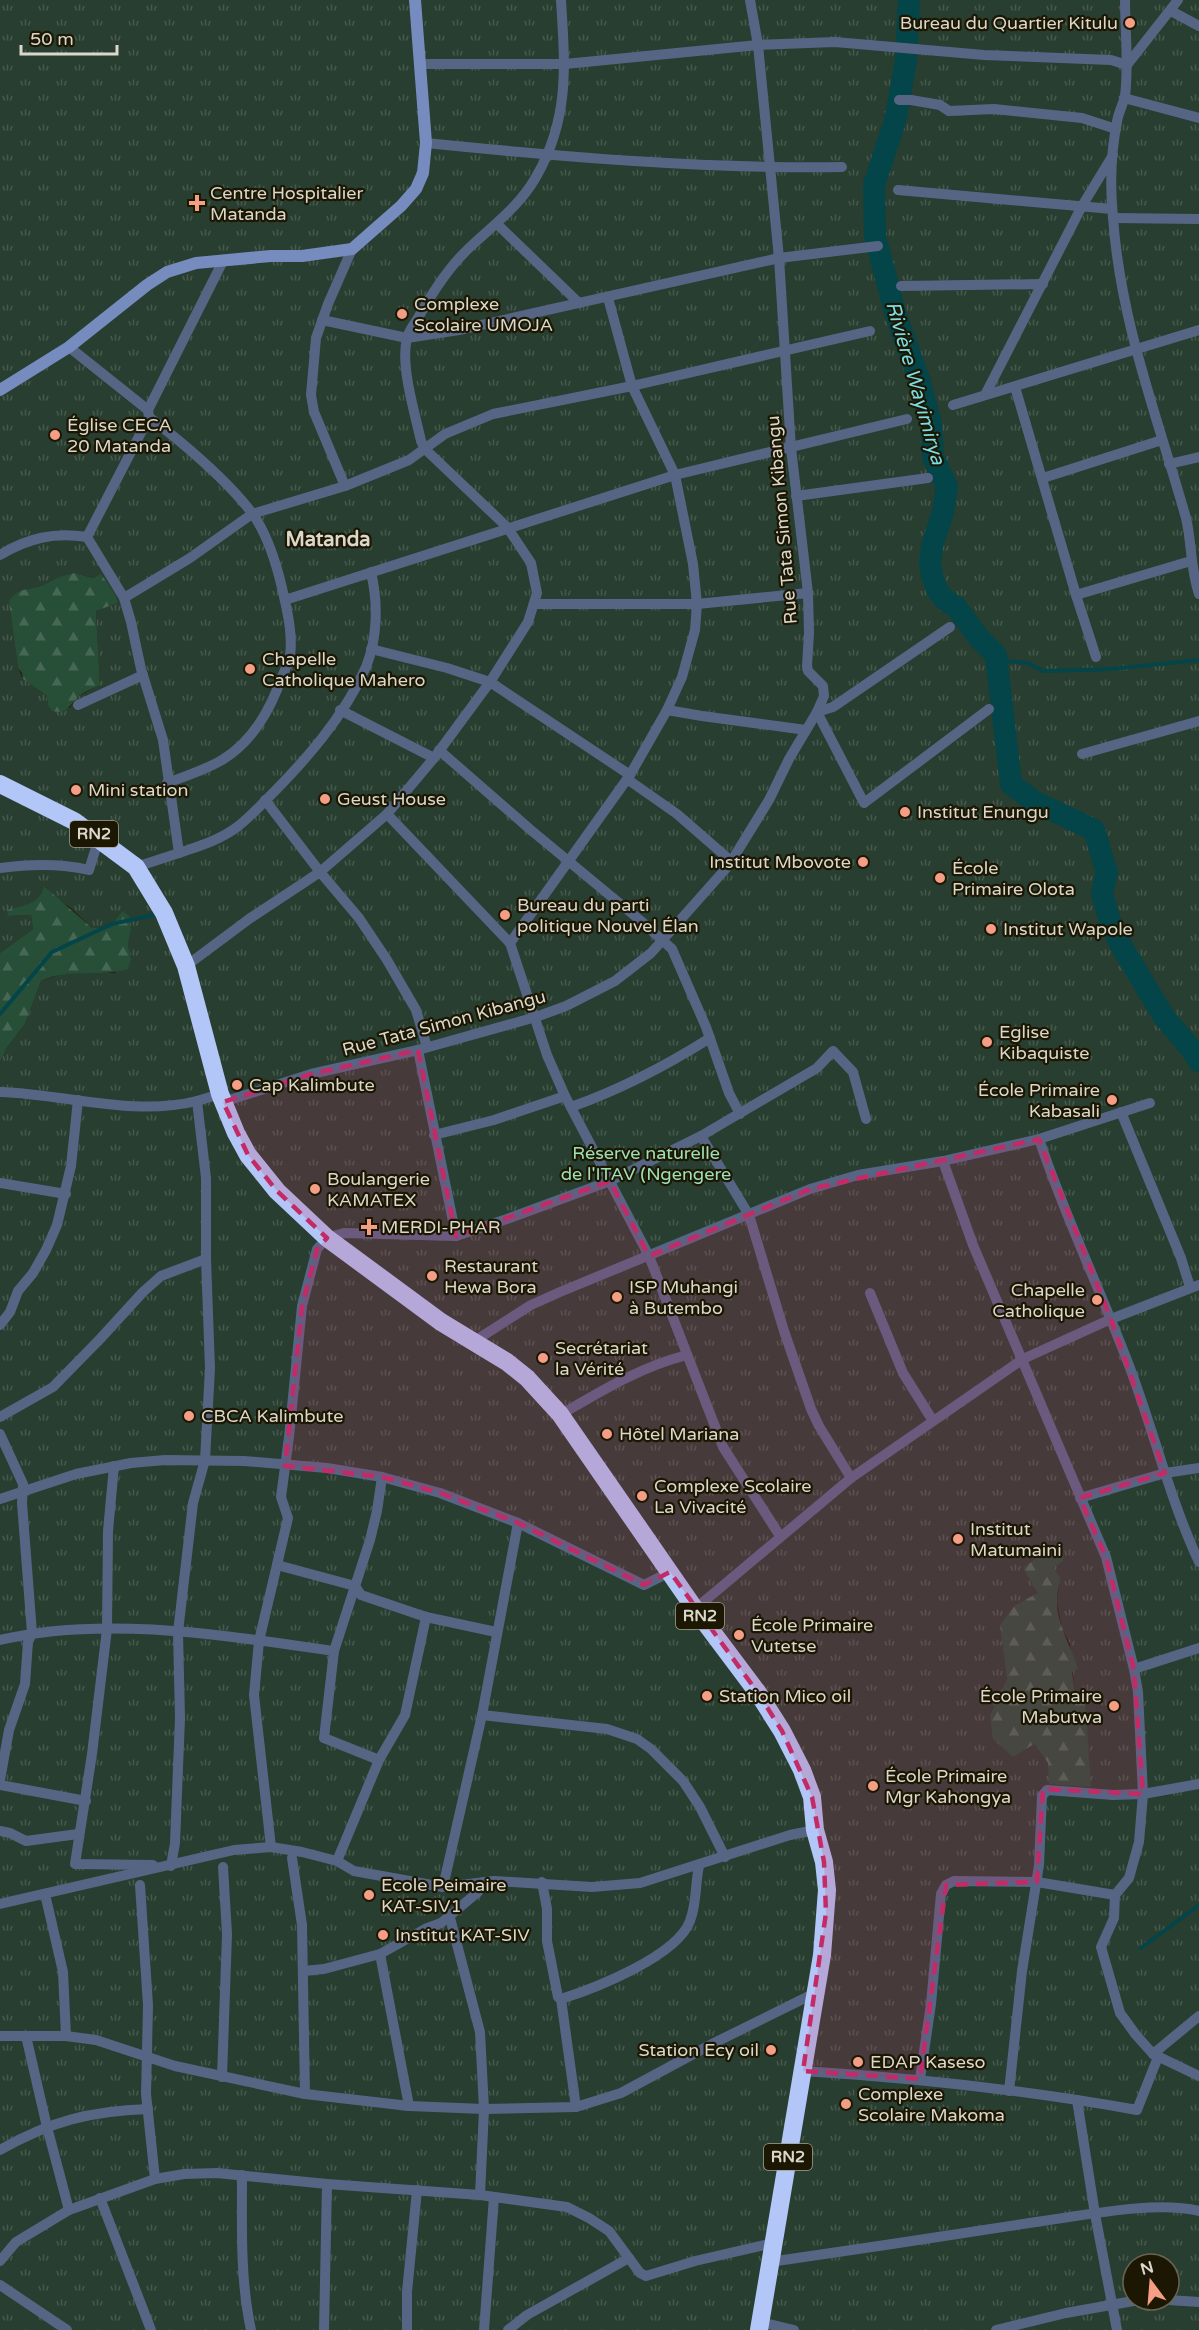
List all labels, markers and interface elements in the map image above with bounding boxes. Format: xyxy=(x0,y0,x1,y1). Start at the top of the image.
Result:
place label: Bureau du Quartier Kitulu xyxy=(900,12,1118,34)
marker: Bureau du Quartier Kitulu xyxy=(1123,16,1137,30)
scale bar xyxy=(21,18,117,56)
text: 50 m xyxy=(30,28,74,50)
place label: Centre Hospitalier Matanda xyxy=(210,182,363,225)
marker: Centre Hospitalier Matanda xyxy=(188,194,206,212)
place label: Complexe Scolaire UMOJA xyxy=(414,293,553,336)
water label: Rivière Wayimirya xyxy=(880,298,950,468)
marker: Complexe Scolaire UMOJA xyxy=(395,307,409,321)
place label: Église CECA 20 Matanda xyxy=(67,414,172,457)
street label: Rue Tata Simon Kibangu xyxy=(762,415,802,625)
marker: Église CECA 20 Matanda xyxy=(48,428,62,442)
district label: Matanda xyxy=(285,528,371,552)
place label: Chapelle Catholique Mahero xyxy=(262,648,426,691)
marker: Chapelle Catholique Mahero xyxy=(243,662,257,676)
place label: Mini station xyxy=(88,779,188,801)
marker: Mini station xyxy=(69,783,83,797)
place label: Geust House xyxy=(337,788,446,810)
marker: Geust House xyxy=(318,792,332,806)
place label: Institut Enungu xyxy=(917,801,1049,823)
marker: Institut Enungu xyxy=(898,805,912,819)
road number: RN2 xyxy=(70,821,118,847)
place label: Institut Mbovote xyxy=(709,851,851,873)
marker: Institut Mbovote xyxy=(856,855,870,869)
place label: École Primaire Olota xyxy=(952,857,1075,900)
marker: École Primaire Olota xyxy=(933,871,947,885)
place label: Bureau du parti politique Nouvel Élan xyxy=(517,894,699,937)
marker: Bureau du parti politique Nouvel Élan xyxy=(498,908,512,922)
place label: Institut Wapole xyxy=(1003,918,1133,940)
marker: Institut Wapole xyxy=(984,922,998,936)
street label: Rue Tata Simon Kibangu xyxy=(340,985,548,1061)
place label: Eglise Kibaquiste xyxy=(999,1021,1089,1064)
marker: Eglise Kibaquiste xyxy=(980,1035,994,1049)
place label: Cap Kalimbute xyxy=(249,1074,375,1096)
marker: Cap Kalimbute xyxy=(230,1078,244,1092)
place label: École Primaire Kabasali xyxy=(978,1079,1100,1122)
marker: École Primaire Kabasali xyxy=(1105,1093,1119,1107)
park label: Réserve naturelle de l'ITAV (Ngengere xyxy=(561,1142,731,1185)
place label: Boulangerie KAMATEX xyxy=(327,1168,430,1211)
marker: Boulangerie KAMATEX xyxy=(308,1182,322,1196)
place label: MERDI-PHAR xyxy=(381,1216,501,1238)
marker: MERDI-PHAR xyxy=(362,1220,376,1234)
place label: Restaurant Hewa Bora xyxy=(444,1255,538,1298)
marker: Restaurant Hewa Bora xyxy=(425,1269,439,1283)
place label: ISP Muhangi à Butembo xyxy=(629,1276,738,1319)
place label: Chapelle Catholique xyxy=(992,1279,1085,1322)
marker: ISP Muhangi à Butembo xyxy=(610,1290,624,1304)
marker: Chapelle Catholique xyxy=(1090,1293,1104,1307)
place label: Secrétariat la Vérité xyxy=(555,1337,648,1380)
marker: Secrétariat la Vérité xyxy=(536,1351,550,1365)
place label: CBCA Kalimbute xyxy=(201,1405,344,1427)
marker: CBCA Kalimbute xyxy=(182,1409,196,1423)
place label: Hôtel Mariana xyxy=(619,1423,739,1445)
marker: Hôtel Mariana xyxy=(600,1427,614,1441)
place label: Complexe Scolaire La Vivacité xyxy=(654,1475,811,1518)
marker: Complexe Scolaire La Vivacité xyxy=(635,1489,649,1503)
place label: Institut Matumaini xyxy=(970,1518,1062,1561)
marker: Institut Matumaini xyxy=(951,1532,965,1546)
road number: RN2 xyxy=(676,1603,724,1629)
place label: École Primaire Vutetse xyxy=(751,1614,873,1657)
marker: École Primaire Vutetse xyxy=(732,1628,746,1642)
place label: Station Mico oil xyxy=(719,1685,851,1707)
place label: École Primaire Mabutwa xyxy=(980,1685,1102,1728)
marker: Station Mico oil xyxy=(700,1689,714,1703)
marker: École Primaire Mabutwa xyxy=(1107,1699,1121,1713)
place label: École Primaire Mgr Kahongya xyxy=(885,1765,1011,1808)
marker: École Primaire Mgr Kahongya xyxy=(866,1779,880,1793)
place label: Ecole Peimaire KAT-SIV1 xyxy=(381,1874,507,1917)
marker: Ecole Peimaire KAT-SIV1 xyxy=(362,1888,376,1902)
place label: Institut KAT-SIV xyxy=(395,1924,530,1946)
marker: Institut KAT-SIV xyxy=(376,1928,390,1942)
place label: Station Ecy oil xyxy=(639,2039,759,2061)
marker: Station Ecy oil xyxy=(764,2043,778,2057)
place label: EDAP Kaseso xyxy=(870,2051,986,2073)
marker: EDAP Kaseso xyxy=(851,2055,865,2069)
place label: Complexe Scolaire Makoma xyxy=(858,2083,1005,2126)
marker: Complexe Scolaire Makoma xyxy=(839,2097,853,2111)
road number: RN2 xyxy=(764,2144,812,2170)
north arrow xyxy=(1121,2252,1181,2312)
text: N xyxy=(1138,2257,1156,2280)

